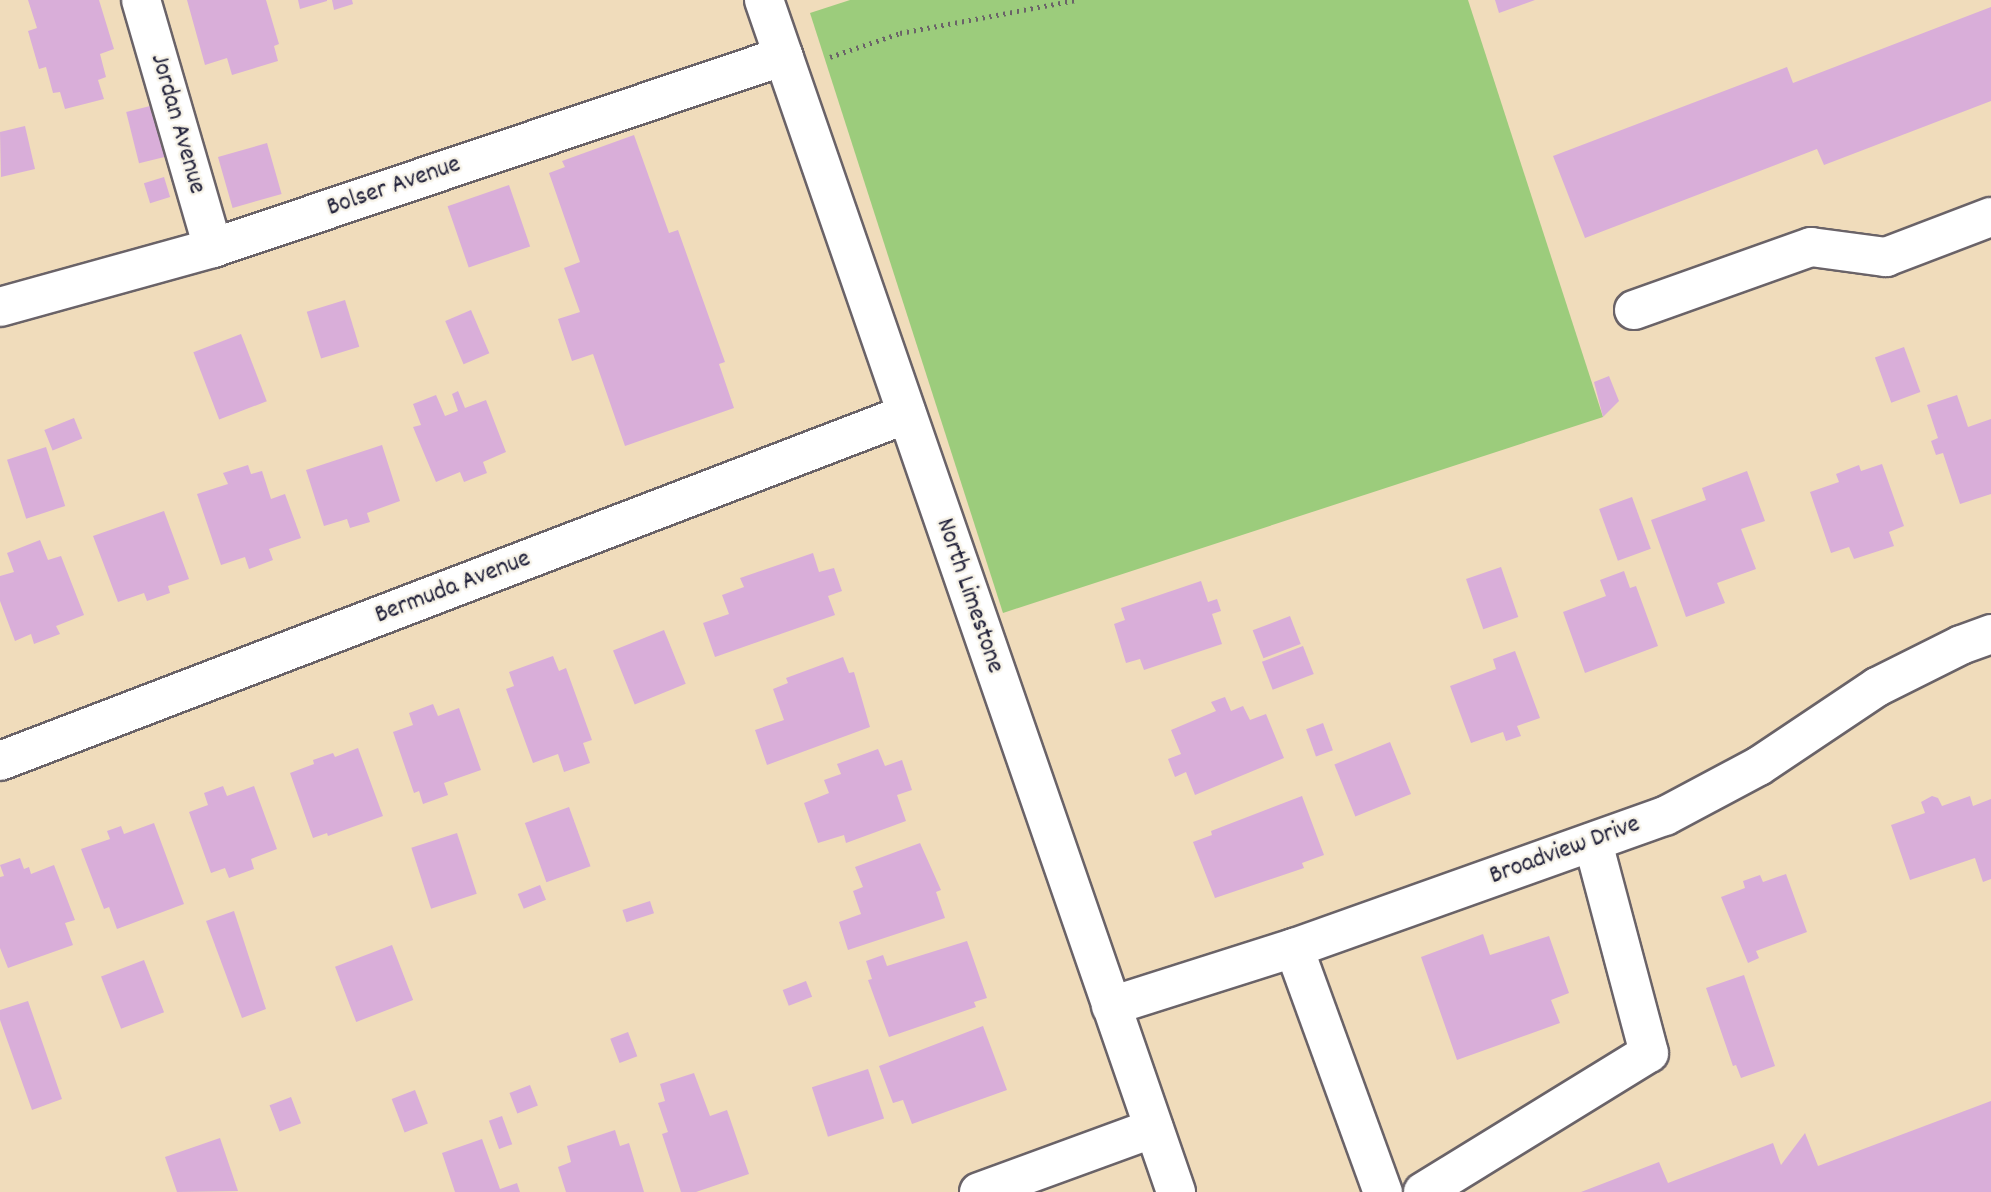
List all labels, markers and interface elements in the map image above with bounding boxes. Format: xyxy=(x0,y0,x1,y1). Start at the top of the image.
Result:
street label: Jordan Avenue xyxy=(142,50,212,198)
street label: Bolser Avenue xyxy=(323,150,465,224)
street label: North Limestone xyxy=(928,514,1010,678)
street label: Bermuda Avenue xyxy=(371,544,535,632)
street label: Broadview Drive xyxy=(1486,809,1644,893)

